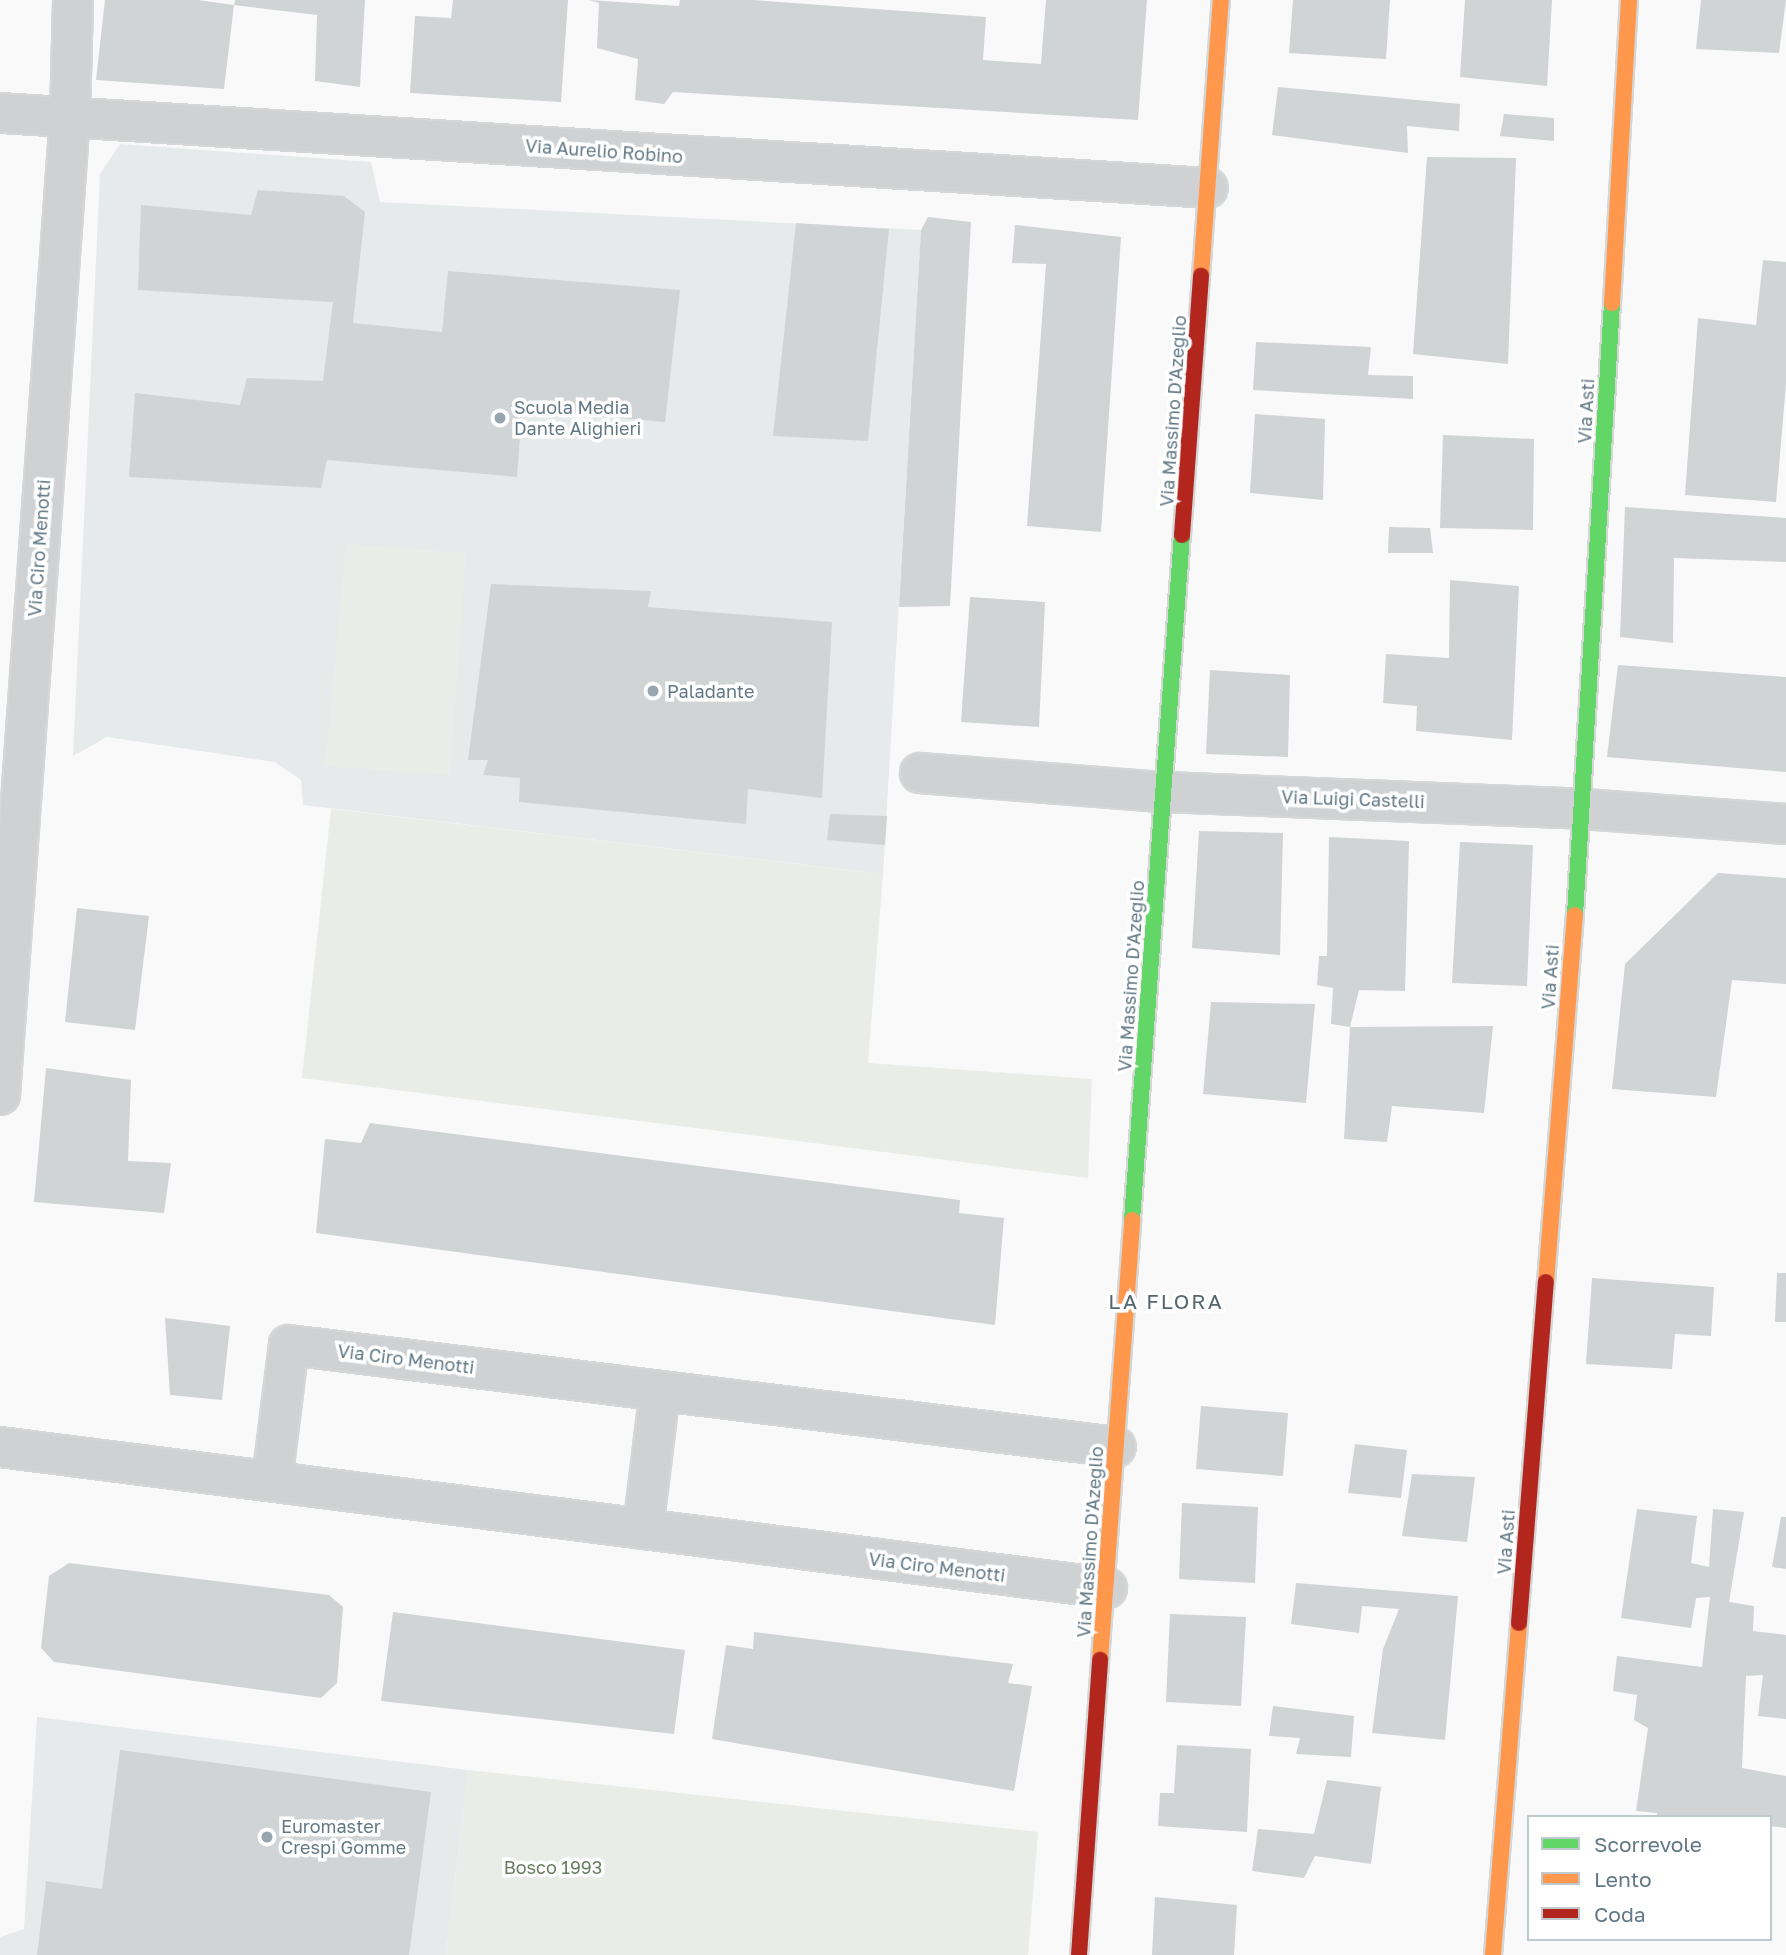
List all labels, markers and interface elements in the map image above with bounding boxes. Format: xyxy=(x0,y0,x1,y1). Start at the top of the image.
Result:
street label: Via Aurelio Robino xyxy=(524,135,684,167)
street label: Via Massimo D'Azeglio xyxy=(1156,315,1190,507)
street label: Via Asti xyxy=(1574,378,1598,444)
place label: Scuola Media Dante Alighieri xyxy=(514,397,641,440)
marker: Scuola Media Dante Alighieri xyxy=(492,410,508,426)
street label: Via Ciro Menotti xyxy=(23,479,55,617)
place label: Paladante xyxy=(667,680,754,702)
marker: Paladante xyxy=(645,683,661,699)
street label: Via Luigi Castelli xyxy=(1281,786,1425,812)
street label: Via Massimo D'Azeglio xyxy=(1114,880,1148,1072)
street label: Via Asti xyxy=(1537,944,1563,1010)
district label: LA FLORA xyxy=(1109,1288,1223,1314)
street label: Via Ciro Menotti xyxy=(336,1340,476,1378)
street label: Via Massimo D'Azeglio xyxy=(1073,1446,1107,1638)
street label: Via Asti xyxy=(1493,1509,1519,1575)
street label: Via Ciro Menotti xyxy=(867,1548,1007,1586)
legend xyxy=(1527,1815,1772,1941)
place label: Euromaster Crespi Gomme xyxy=(281,1816,406,1858)
marker: Euromaster Crespi Gomme xyxy=(259,1829,275,1845)
text: Scorrevole xyxy=(1594,1831,1702,1857)
park label: Bosco 1993 xyxy=(504,1856,602,1878)
text: Lento xyxy=(1594,1866,1652,1892)
text: Coda xyxy=(1594,1901,1646,1927)

